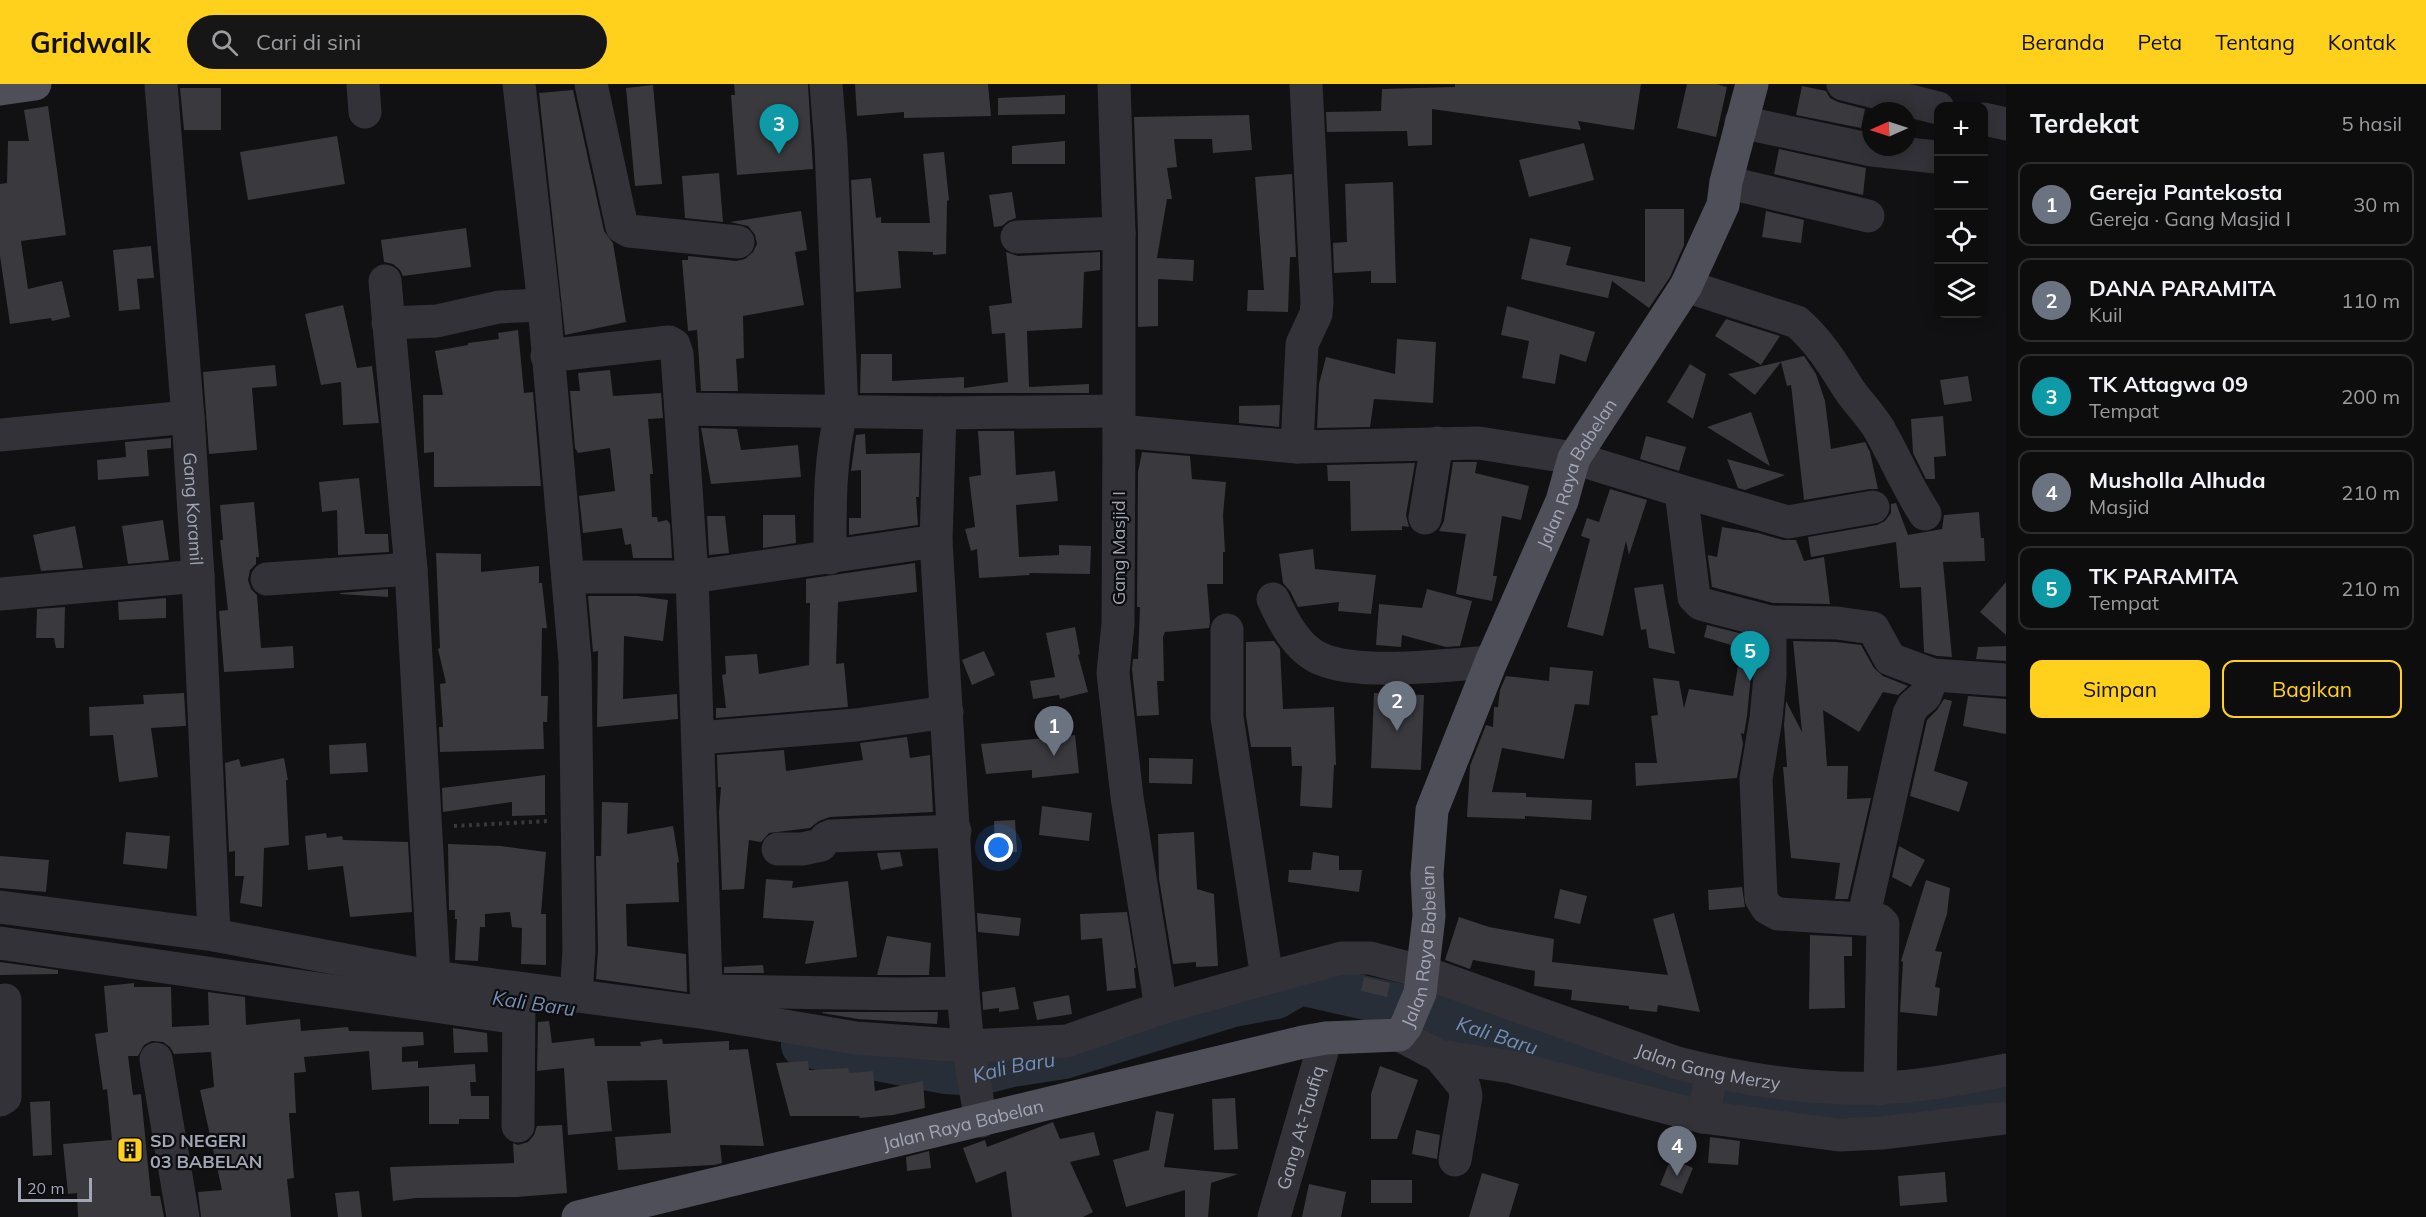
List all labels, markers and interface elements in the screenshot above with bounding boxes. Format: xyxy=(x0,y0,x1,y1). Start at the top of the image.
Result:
search box xyxy=(187,15,607,69)
text: Gridwalk xyxy=(30,25,151,60)
icon: search xyxy=(208,26,241,59)
text: Cari di sini xyxy=(256,28,361,56)
text: Beranda xyxy=(2021,29,2105,55)
text: Peta xyxy=(2138,29,2182,55)
text: Tentang xyxy=(2215,29,2295,55)
text: Kontak xyxy=(2328,29,2396,55)
north arrow xyxy=(1862,102,1916,156)
map controls xyxy=(1934,102,1988,318)
button: + xyxy=(1934,102,1988,156)
pin: 3 xyxy=(760,104,798,154)
text: Terdekat xyxy=(2030,107,2139,140)
text: 5 hasil xyxy=(2342,111,2402,136)
button: − xyxy=(1934,156,1988,210)
text: Gereja Pantekosta xyxy=(2089,178,2282,206)
text: 1 xyxy=(2046,192,2058,217)
text: 30 m xyxy=(2353,192,2400,217)
text: Gereja · Gang Masjid I xyxy=(2089,206,2291,231)
button: locate xyxy=(1934,210,1988,264)
button: layers xyxy=(1934,264,1988,318)
text: DANA PARAMITA xyxy=(2089,274,2276,302)
text: 2 xyxy=(2046,288,2058,313)
text: 110 m xyxy=(2341,288,2400,313)
text: Kuil xyxy=(2089,302,2123,327)
text: TK Attagwa 09 xyxy=(2089,370,2248,398)
text: 3 xyxy=(2046,384,2058,409)
text: 200 m xyxy=(2341,384,2400,409)
street label: Jalan Raya Babelan xyxy=(1531,394,1621,552)
text: Tempat xyxy=(2089,398,2159,423)
street label: Gang Koramil xyxy=(179,451,209,566)
text: Musholla Alhuda xyxy=(2089,466,2266,494)
text: 4 xyxy=(2046,480,2058,505)
text: 210 m xyxy=(2341,480,2400,505)
street label: Gang Masjid I xyxy=(1107,491,1130,605)
text: Masjid xyxy=(2089,494,2150,519)
text: TK PARAMITA xyxy=(2089,562,2238,590)
text: 5 xyxy=(2046,576,2058,601)
text: 210 m xyxy=(2341,576,2400,601)
text: Tempat xyxy=(2089,590,2159,615)
pin: 5 xyxy=(1730,632,1770,681)
button: Simpan xyxy=(2030,660,2210,718)
button: Bagikan xyxy=(2222,660,2402,718)
pin: 2 xyxy=(1378,682,1416,731)
pin: 1 xyxy=(1034,706,1074,756)
your location xyxy=(984,833,1013,862)
street label: Jalan Raya Babelan xyxy=(1395,864,1441,1030)
water label: Kali Baru xyxy=(491,985,577,1021)
water label: Kali Baru xyxy=(1454,1010,1541,1059)
street label: Jalan Gang Merzy xyxy=(1633,1038,1782,1094)
water label: Kali Baru xyxy=(969,1046,1057,1087)
street label: Gang At-Taufiq xyxy=(1271,1063,1329,1192)
street label: Jalan Raya Babelan xyxy=(880,1094,1046,1155)
pin: 4 xyxy=(1658,1126,1696,1176)
place label: SD NEGERI 03 BABELAN xyxy=(150,1129,262,1173)
building icon: SD NEGERI 03 BABELAN xyxy=(115,1135,145,1165)
scale bar xyxy=(18,1175,92,1202)
text: 20 m xyxy=(27,1178,64,1198)

